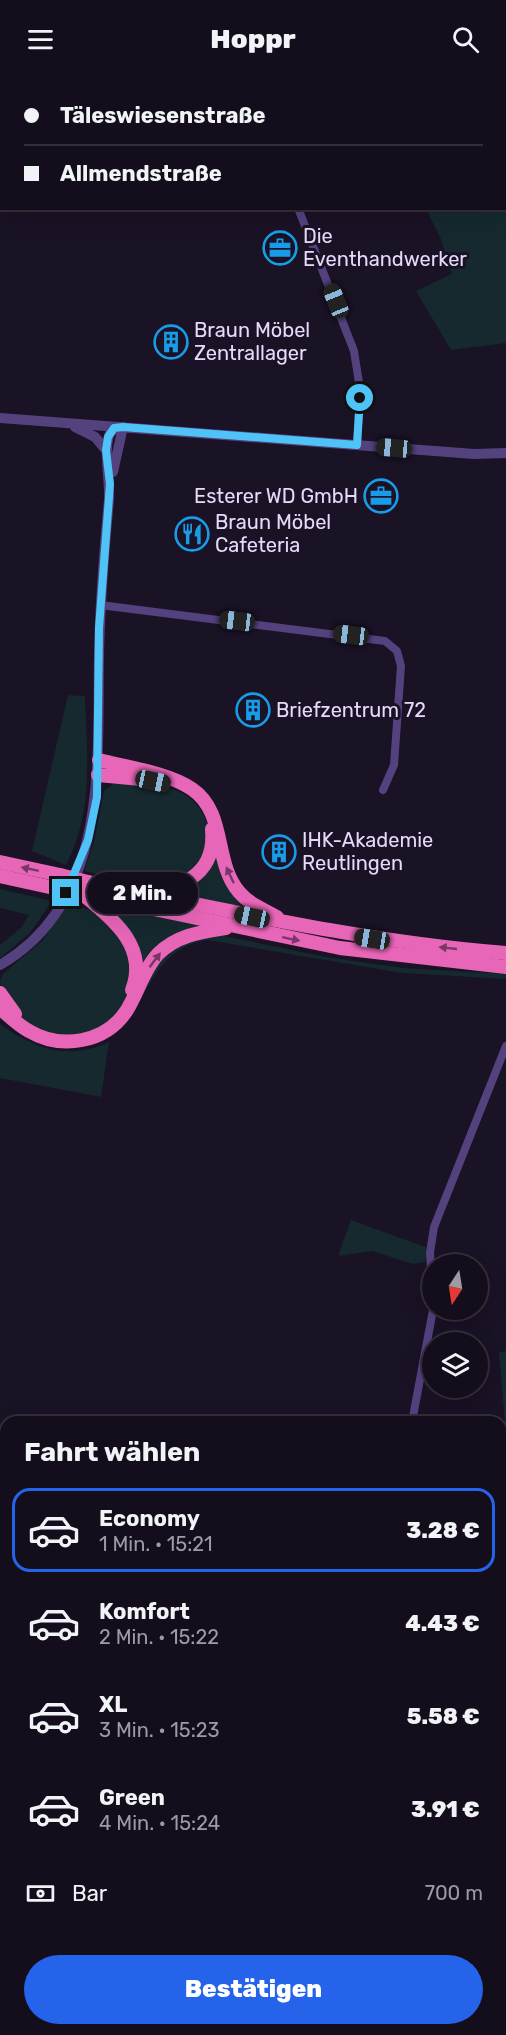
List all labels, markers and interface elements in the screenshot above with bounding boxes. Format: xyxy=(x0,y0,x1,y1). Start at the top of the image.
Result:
icon: menu xyxy=(24,23,57,56)
text: Hoppr xyxy=(210,23,296,55)
icon: search xyxy=(449,23,482,56)
text: Täleswiesenstraße xyxy=(60,102,266,129)
text: Allmendstraße xyxy=(60,160,222,187)
place label: Die Eventhandwerker xyxy=(303,224,467,271)
office icon: Die Eventhandwerker xyxy=(262,230,298,266)
car xyxy=(321,281,351,321)
place label: Braun Möbel Zentrallager xyxy=(194,318,310,365)
building icon: Braun Möbel Zentrallager xyxy=(153,324,189,360)
route start xyxy=(346,384,373,411)
car xyxy=(375,437,413,459)
office icon: Esterer WD GmbH xyxy=(363,478,399,514)
place label: Esterer WD GmbH xyxy=(194,484,358,508)
place label: Braun Möbel Cafeteria xyxy=(215,510,331,557)
restaurant icon: Braun Möbel Cafeteria xyxy=(174,516,210,552)
car xyxy=(218,610,256,632)
car xyxy=(332,624,370,646)
building icon: Briefzentrum 72 xyxy=(235,692,271,728)
place label: Briefzentrum 72 xyxy=(276,698,426,722)
car xyxy=(134,768,172,794)
place label: IHK-Akademie Reutlingen xyxy=(302,828,433,875)
building icon: IHK-Akademie Reutlingen xyxy=(261,834,297,870)
one-way arrow xyxy=(21,863,39,873)
one-way arrow xyxy=(225,867,234,884)
callout: 2 Min. xyxy=(87,872,198,914)
route end xyxy=(52,879,79,906)
text: 2 Min. xyxy=(113,881,172,905)
car xyxy=(233,904,271,930)
car xyxy=(353,927,391,951)
one-way arrow xyxy=(281,935,300,944)
one-way arrow xyxy=(438,943,457,953)
one-way arrow xyxy=(149,952,161,968)
north arrow xyxy=(422,1254,488,1320)
map controls xyxy=(422,1254,488,1398)
button: layers xyxy=(422,1332,488,1398)
text: Fahrt wählen xyxy=(24,1436,200,1468)
icon: car xyxy=(27,1503,81,1557)
text: Economy xyxy=(99,1505,200,1532)
text: 3.28 € xyxy=(406,1517,480,1544)
text: 1 Min. · 15:21 xyxy=(99,1532,213,1556)
icon: car xyxy=(27,1596,81,1650)
text: Komfort xyxy=(99,1598,190,1625)
text: 4.43 € xyxy=(405,1610,480,1637)
text: 2 Min. · 15:22 xyxy=(99,1625,219,1649)
icon: car xyxy=(27,1689,81,1743)
text: XL xyxy=(99,1691,127,1718)
text: 5.58 € xyxy=(407,1703,480,1730)
text: 3 Min. · 15:23 xyxy=(99,1718,220,1742)
icon: car xyxy=(27,1782,81,1836)
text: Green xyxy=(99,1784,165,1811)
text: 3.91 € xyxy=(411,1796,480,1823)
text: 4 Min. · 15:24 xyxy=(99,1811,220,1835)
icon: cash xyxy=(24,1877,57,1910)
text: Bar xyxy=(72,1880,107,1907)
text: 700 m xyxy=(425,1881,483,1905)
button: Bestätigen xyxy=(24,1955,483,2024)

